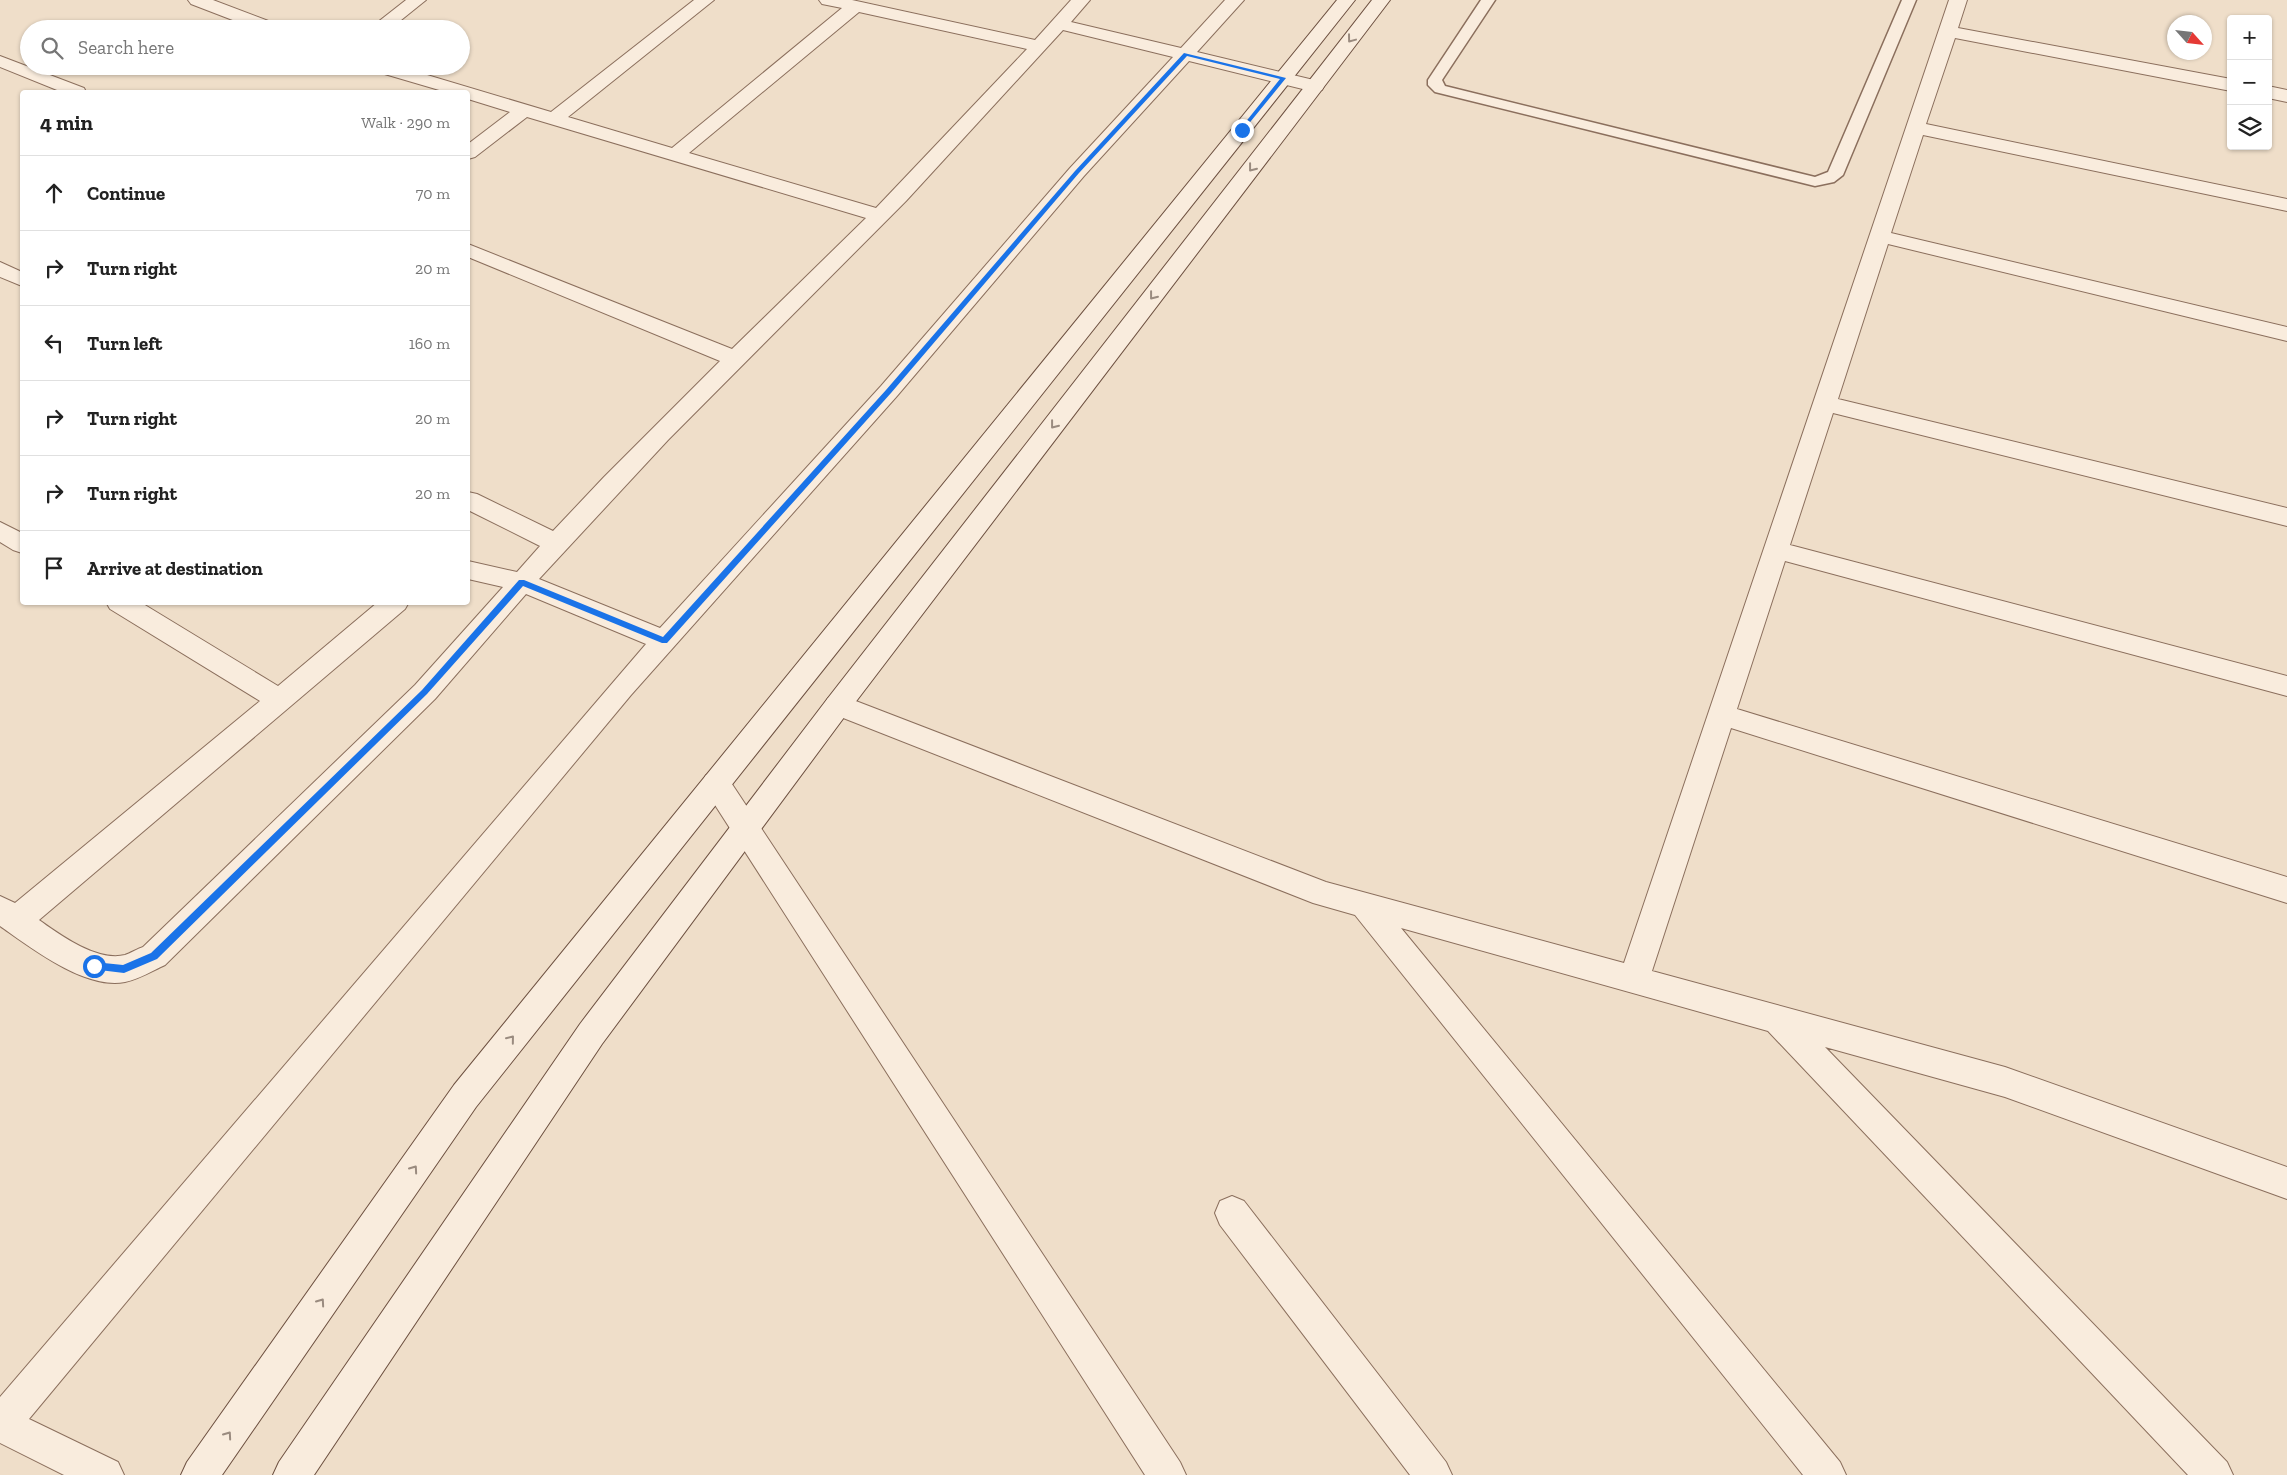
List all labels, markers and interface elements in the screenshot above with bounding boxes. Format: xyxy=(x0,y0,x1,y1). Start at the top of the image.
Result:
north arrow xyxy=(2167,15,2212,60)
map controls xyxy=(2227,15,2272,150)
button: + xyxy=(2227,15,2272,60)
search box xyxy=(20,20,470,75)
one-way arrow xyxy=(1348,33,1357,43)
icon: search xyxy=(38,34,66,62)
text: Search here xyxy=(78,36,174,59)
button: − xyxy=(2227,60,2272,105)
button: layers xyxy=(2227,105,2272,150)
text: 4 min xyxy=(40,110,93,135)
text: Walk · 290 m xyxy=(361,113,450,132)
route end xyxy=(1231,119,1254,142)
one-way arrow xyxy=(1250,162,1258,171)
icon: ahead xyxy=(40,179,68,207)
text: Continue xyxy=(87,182,165,205)
text: 70 m xyxy=(416,184,450,203)
icon: right xyxy=(40,254,68,282)
text: Turn right xyxy=(87,257,177,280)
text: 20 m xyxy=(415,259,450,278)
one-way arrow xyxy=(1150,290,1159,300)
icon: left xyxy=(40,329,68,357)
text: Turn left xyxy=(87,332,162,355)
text: 160 m xyxy=(409,334,450,353)
icon: right xyxy=(40,404,68,432)
text: Turn right xyxy=(87,407,177,430)
text: 20 m xyxy=(415,409,450,428)
one-way arrow xyxy=(1051,419,1059,428)
icon: right xyxy=(40,479,68,507)
text: Turn right xyxy=(87,482,177,505)
text: 20 m xyxy=(415,484,450,503)
icon: arrive xyxy=(40,554,68,582)
text: Arrive at destination xyxy=(87,557,263,580)
route start xyxy=(83,955,106,978)
one-way arrow xyxy=(506,1036,514,1045)
one-way arrow xyxy=(408,1165,417,1175)
one-way arrow xyxy=(315,1298,324,1308)
one-way arrow xyxy=(222,1431,231,1441)

